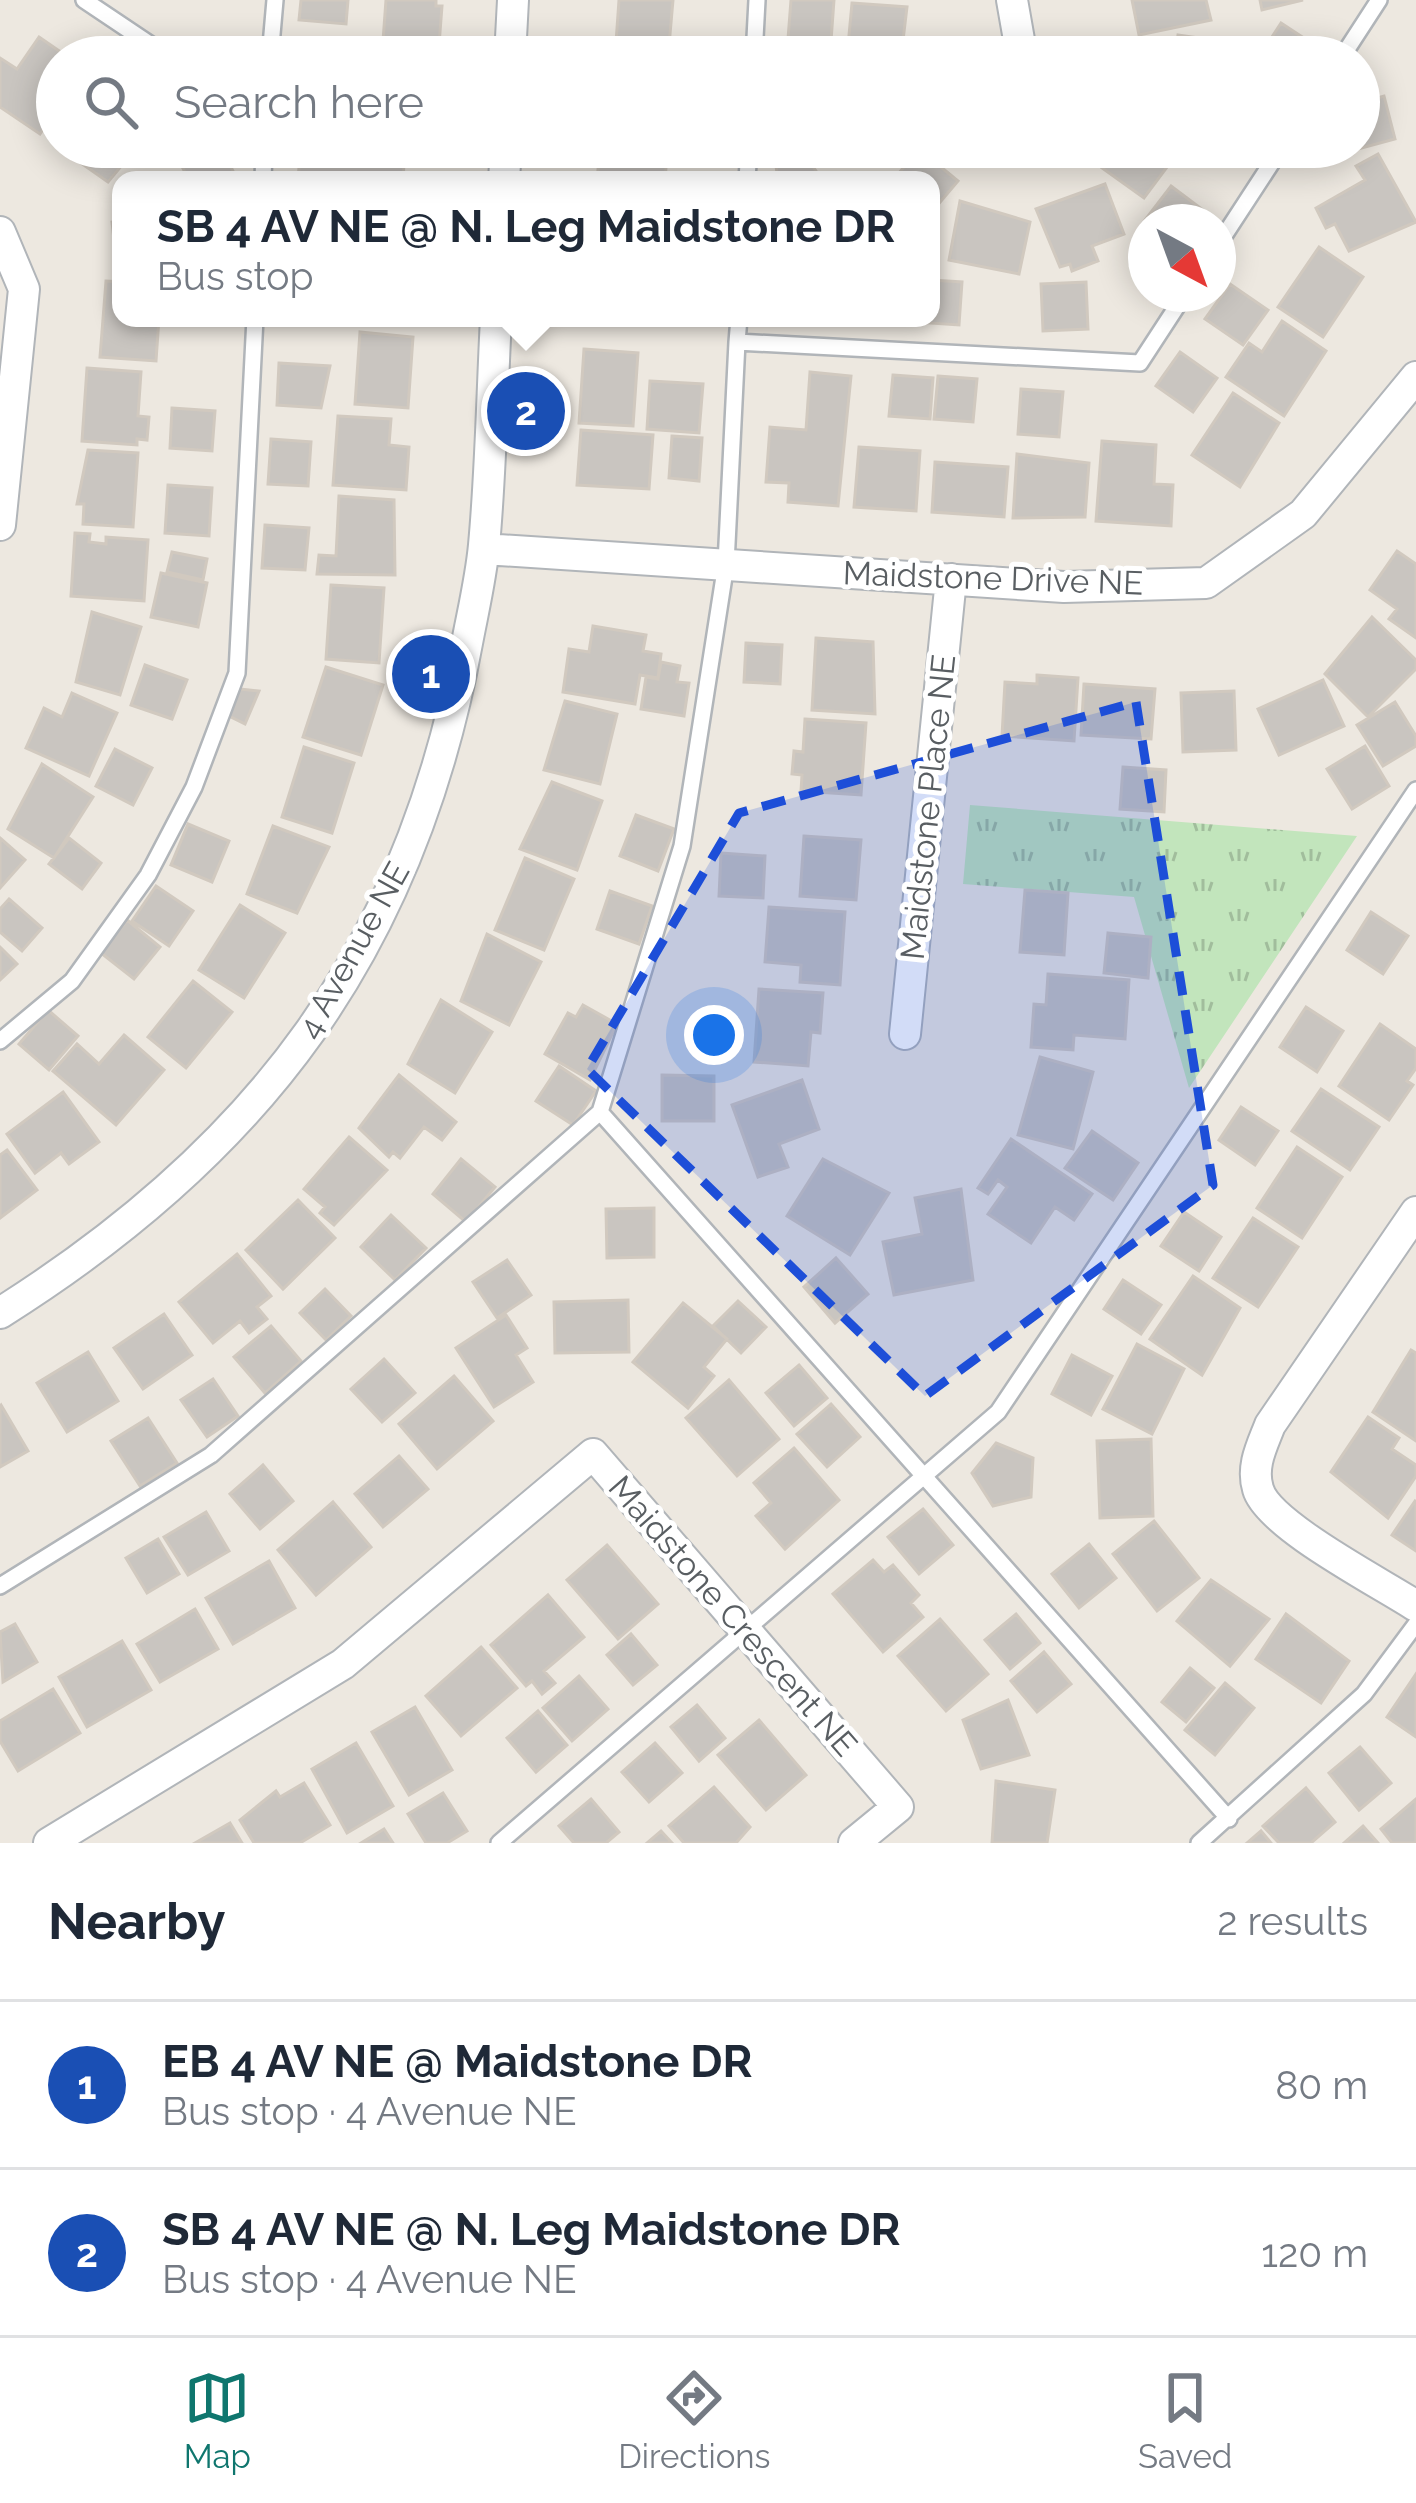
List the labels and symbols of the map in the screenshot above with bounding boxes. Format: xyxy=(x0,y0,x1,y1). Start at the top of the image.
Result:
north arrow xyxy=(1128,204,1236,312)
pin: 2 xyxy=(487,366,565,456)
street label: Maidstone Drive NE xyxy=(842,553,1144,603)
pin: 1 xyxy=(392,629,470,719)
street label: Maidstone Place NE xyxy=(893,652,963,962)
street label: 4 Avenue NE xyxy=(289,855,417,1045)
your location xyxy=(684,1005,744,1065)
street label: Maidstone Crescent NE xyxy=(601,1468,865,1764)

